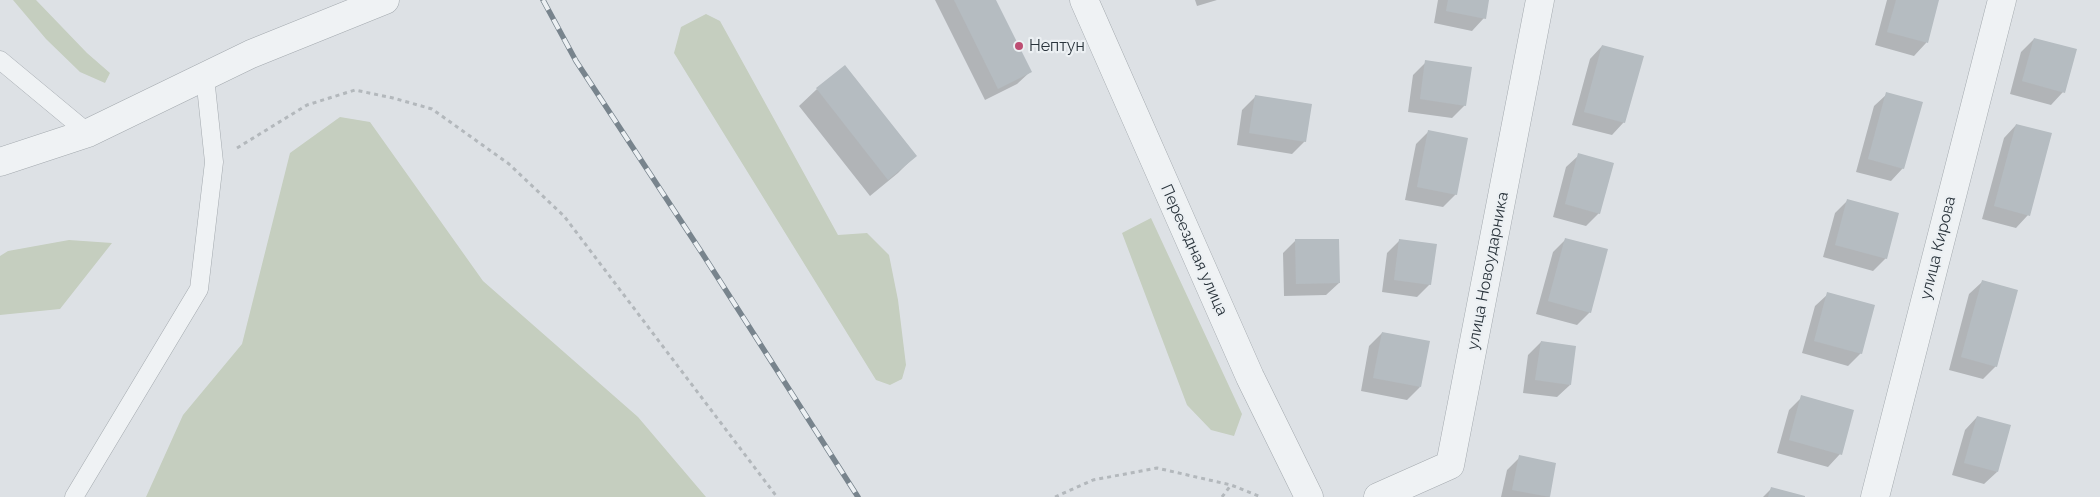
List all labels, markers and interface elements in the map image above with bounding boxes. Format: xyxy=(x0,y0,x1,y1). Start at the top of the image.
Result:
place label: Нептун xyxy=(1029,36,1085,56)
marker: Нептун xyxy=(1013,40,1025,52)
street label: Переездная улица xyxy=(1156,181,1232,319)
street label: улица Новоударника xyxy=(1463,190,1513,352)
street label: улица Кирова xyxy=(1916,194,1960,302)

